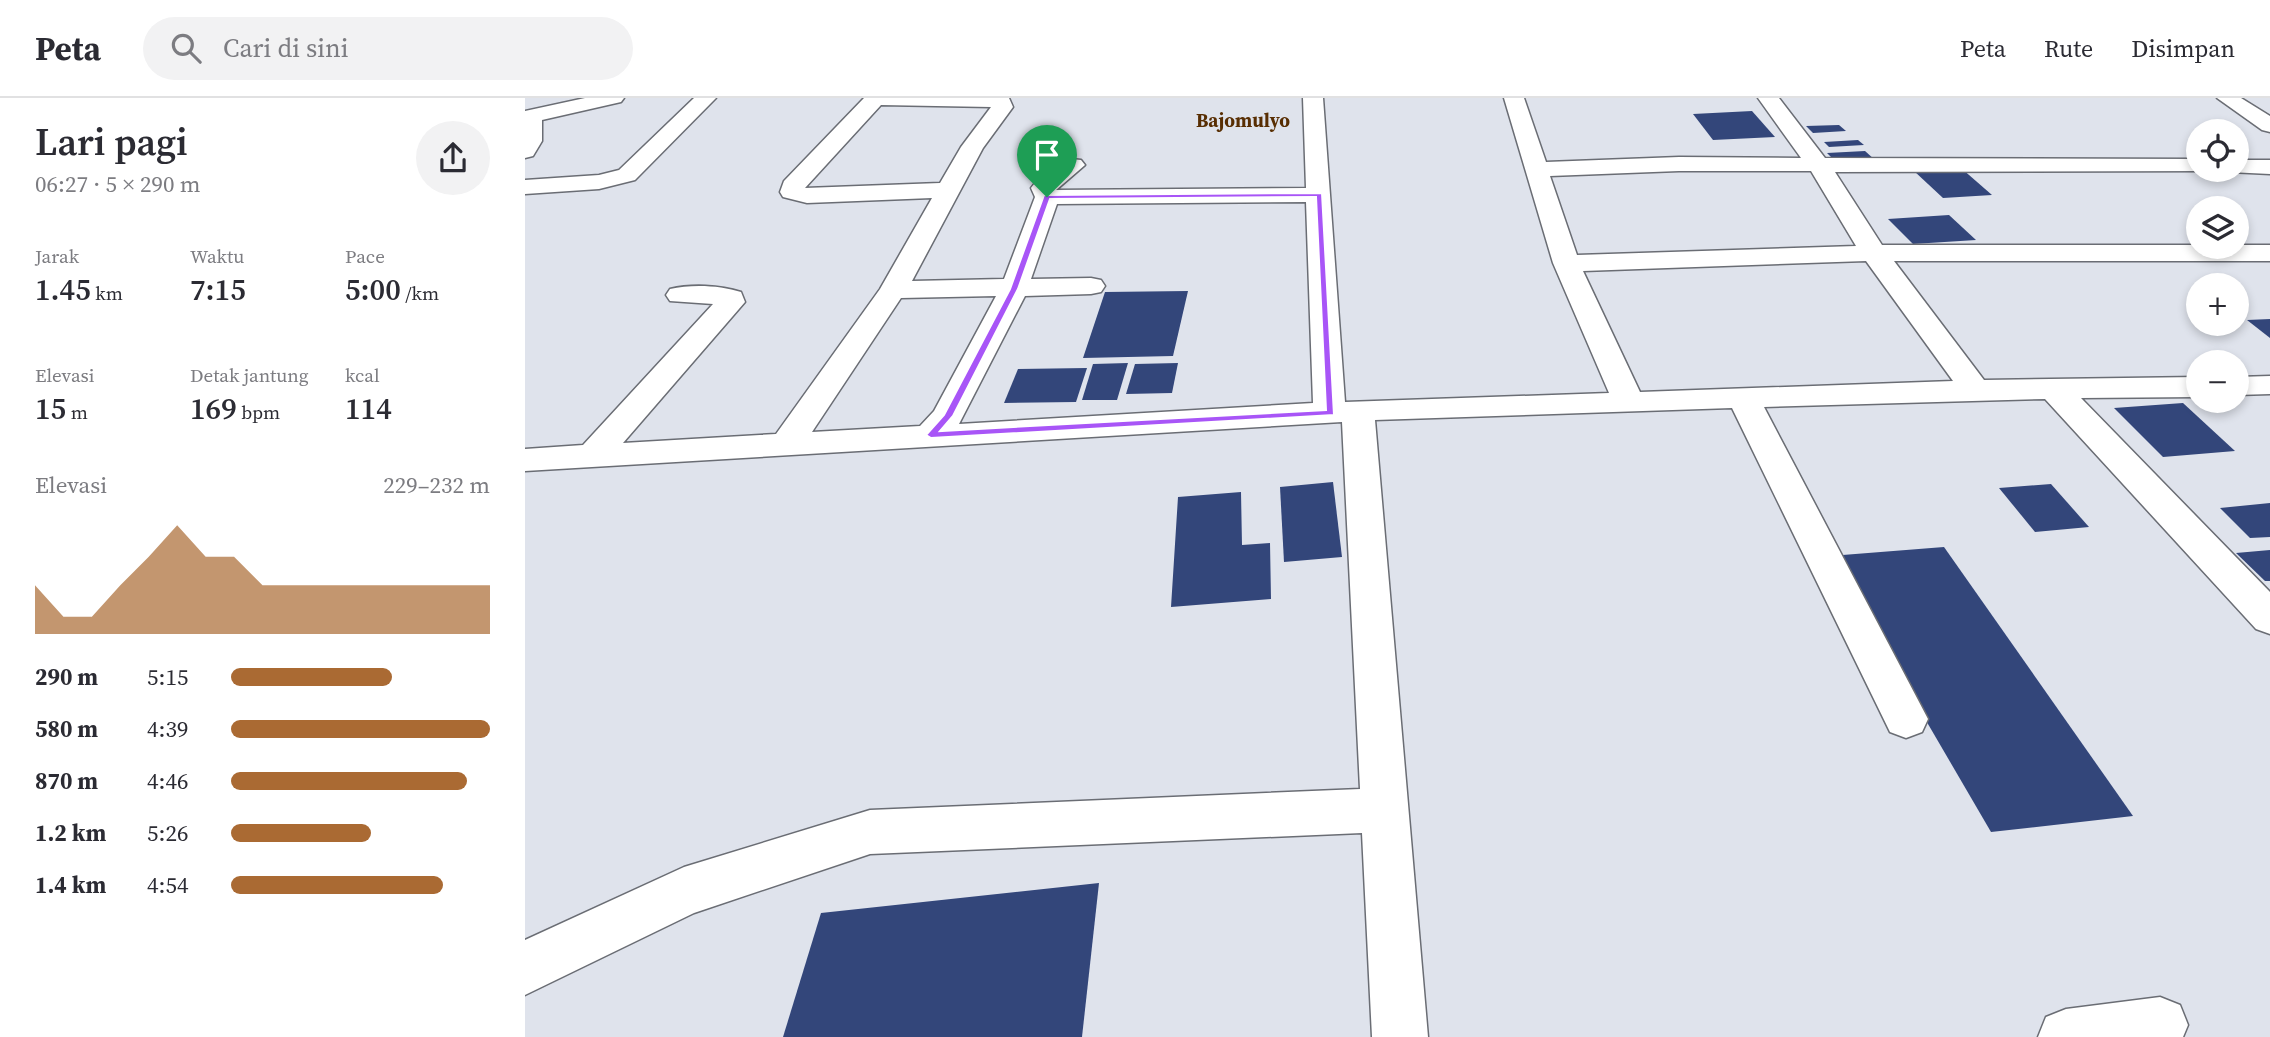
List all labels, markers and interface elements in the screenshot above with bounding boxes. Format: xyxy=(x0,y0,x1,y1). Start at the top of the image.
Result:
search box xyxy=(143,17,633,80)
text: Peta xyxy=(35,26,101,71)
icon: search xyxy=(167,29,205,67)
text: Cari di sini xyxy=(223,30,348,66)
text: Peta xyxy=(1960,32,2006,65)
text: Rute xyxy=(2044,32,2093,65)
text: Disimpan xyxy=(2131,32,2235,65)
district label: Bajomulyo xyxy=(1196,107,1290,133)
text: Lari pagi xyxy=(35,116,188,168)
map controls xyxy=(2186,119,2249,413)
button: locate xyxy=(2186,119,2249,182)
button: share xyxy=(416,121,490,195)
pin xyxy=(1017,125,1077,197)
icon: arrive xyxy=(1028,136,1066,174)
text: 06:27 · 5 × 290 m xyxy=(35,168,201,200)
button: layers xyxy=(2186,196,2249,259)
text: Jarak xyxy=(35,243,79,269)
text: Waktu xyxy=(190,243,244,269)
text: Pace xyxy=(345,243,385,269)
text: 1.45 xyxy=(35,269,91,310)
text: 7:15 xyxy=(190,269,246,310)
text: 5:00 xyxy=(345,269,401,310)
button: + xyxy=(2186,273,2249,336)
text: km xyxy=(91,280,123,306)
text: /km xyxy=(401,280,439,306)
button: − xyxy=(2186,350,2249,413)
text: Elevasi xyxy=(35,362,95,388)
text: Detak jantung xyxy=(190,362,309,388)
text: kcal xyxy=(345,362,380,388)
text: 15 xyxy=(35,388,66,429)
text: 169 xyxy=(190,388,237,429)
text: 114 xyxy=(345,388,392,429)
text: m xyxy=(66,399,88,425)
text: bpm xyxy=(237,399,280,425)
text: Elevasi xyxy=(35,469,107,501)
text: 229–232 m xyxy=(383,469,490,501)
text: 290 m xyxy=(35,661,98,693)
text: 5:15 xyxy=(147,661,188,693)
text: 580 m xyxy=(35,713,98,745)
text: 4:39 xyxy=(147,713,188,745)
text: 870 m xyxy=(35,765,98,797)
text: 4:46 xyxy=(147,765,188,797)
text: 1.2 km xyxy=(35,817,106,849)
text: 5:26 xyxy=(147,817,188,849)
text: 1.4 km xyxy=(35,869,106,901)
text: 4:54 xyxy=(147,869,188,901)

